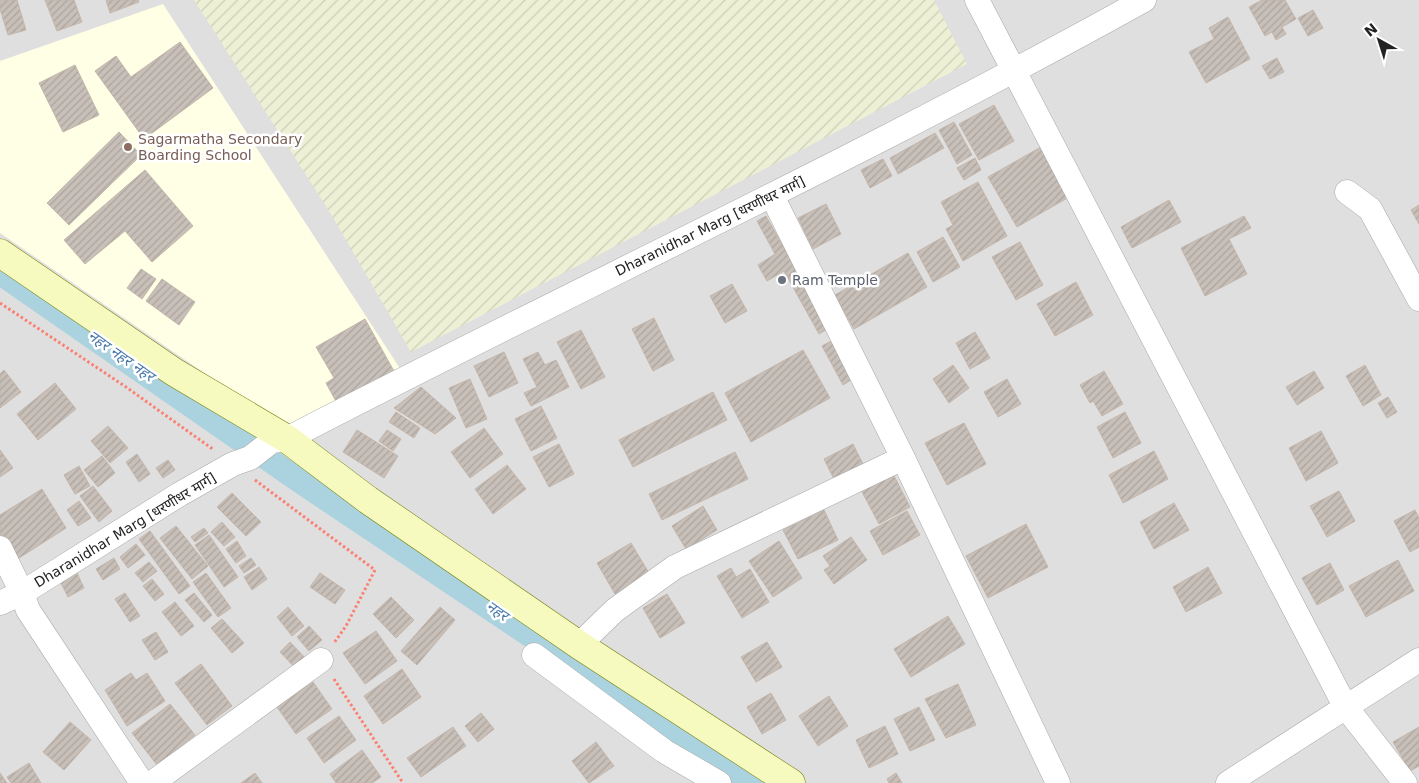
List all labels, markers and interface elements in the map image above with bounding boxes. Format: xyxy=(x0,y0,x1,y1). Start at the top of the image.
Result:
north arrow xyxy=(1354,15,1404,65)
text: N xyxy=(1361,20,1380,40)
place label: Sagarmatha Secondary Boarding School xyxy=(138,131,302,163)
marker: Sagarmatha Secondary Boarding School xyxy=(122,141,134,153)
street label: Dharanidhar Marg [धरणीधर मार्ग] xyxy=(613,173,807,279)
place label: Ram Temple xyxy=(792,272,878,288)
marker: Ram Temple xyxy=(776,274,788,286)
water label: नहर नहर नहर xyxy=(84,327,160,387)
street label: Dharanidhar Marg [धरणीधर मार्ग] xyxy=(31,469,219,591)
water label: नहर xyxy=(483,597,514,626)

